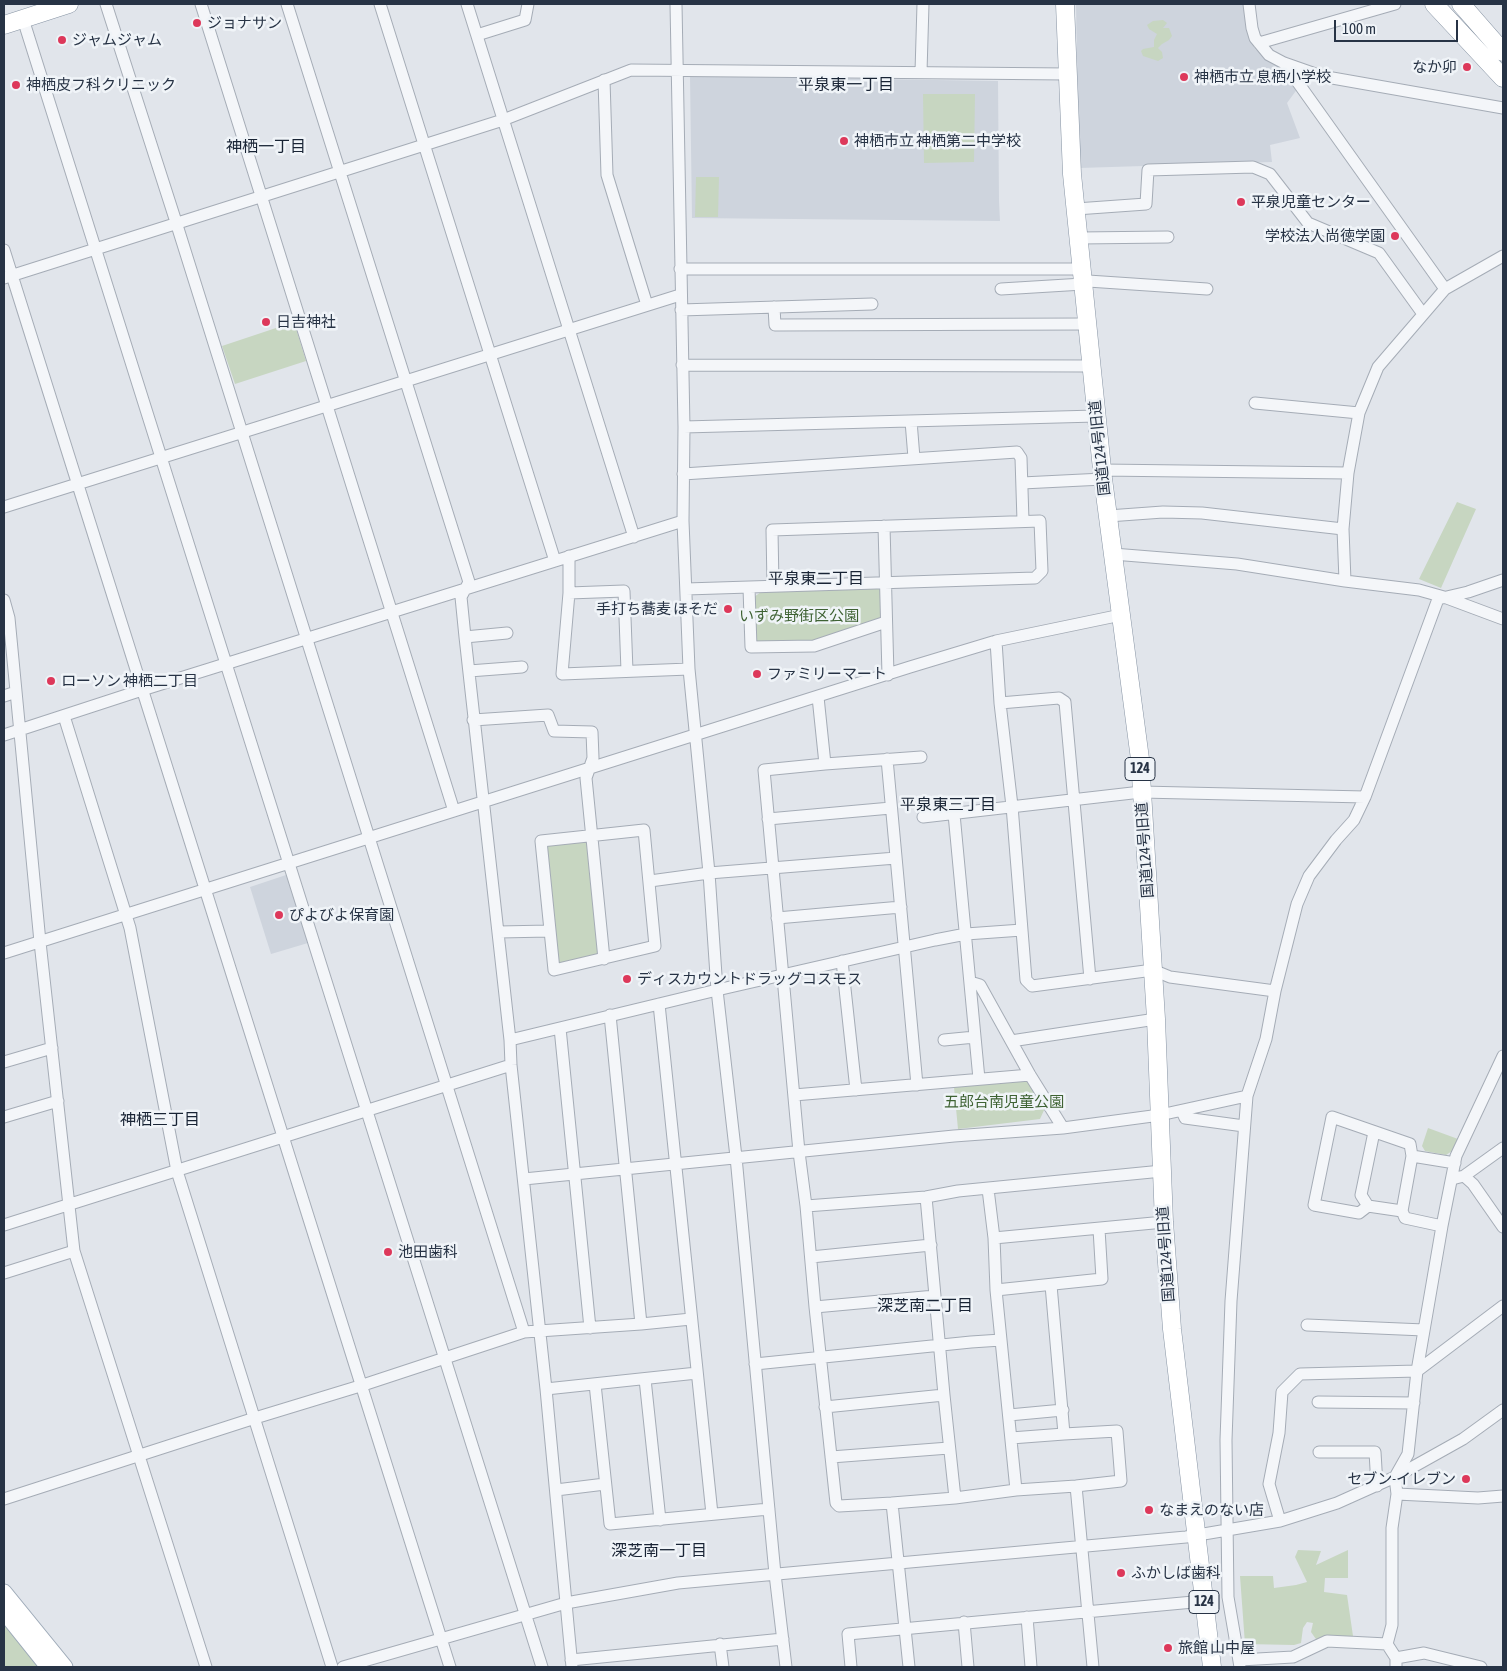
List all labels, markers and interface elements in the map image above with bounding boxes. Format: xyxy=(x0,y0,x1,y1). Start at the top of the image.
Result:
scale bar xyxy=(1337,10,1461,42)
place label: ジョナサン xyxy=(207,14,282,32)
marker: ジョナサン xyxy=(191,17,203,29)
text: 100 m xyxy=(1342,20,1376,37)
place label: ジャムジャム xyxy=(72,31,162,49)
marker: ジャムジャム xyxy=(56,34,68,46)
place label: なか卯 xyxy=(1412,58,1457,76)
marker: なか卯 xyxy=(1461,61,1473,73)
place label: 神栖市立 息栖小学校 xyxy=(1194,68,1331,86)
marker: 神栖市立 息栖小学校 xyxy=(1178,71,1190,83)
district label: 平泉東一丁目 xyxy=(798,75,894,95)
place label: 神栖皮フ科クリニック xyxy=(26,76,176,94)
marker: 神栖皮フ科クリニック xyxy=(10,79,22,91)
place label: 神栖市立 神栖第二中学校 xyxy=(854,132,1021,150)
marker: 神栖市立 神栖第二中学校 xyxy=(838,135,850,147)
district label: 神栖一丁目 xyxy=(226,137,306,157)
place label: 平泉児童センター xyxy=(1251,193,1371,211)
marker: 平泉児童センター xyxy=(1235,196,1247,208)
place label: 学校法人尚徳学園 xyxy=(1265,227,1385,245)
marker: 学校法人尚徳学園 xyxy=(1389,230,1401,242)
place label: 日吉神社 xyxy=(276,313,336,331)
marker: 日吉神社 xyxy=(260,316,272,328)
street label: 国道124号旧道 xyxy=(1086,399,1114,497)
district label: 平泉東二丁目 xyxy=(768,569,864,589)
place label: 手打ち蕎麦 ほそだ xyxy=(596,600,718,618)
marker: 手打ち蕎麦 ほそだ xyxy=(722,603,734,615)
park label: いずみ野街区公園 xyxy=(739,607,859,625)
place label: ファミリーマート xyxy=(767,665,887,683)
marker: ファミリーマート xyxy=(751,668,763,680)
place label: ローソン 神栖二丁目 xyxy=(61,672,198,690)
marker: ローソン 神栖二丁目 xyxy=(45,675,57,687)
road number: 124 xyxy=(1125,758,1155,781)
district label: 平泉東三丁目 xyxy=(900,795,996,815)
street label: 国道124号旧道 xyxy=(1133,801,1157,899)
place label: ぴよびよ保育園 xyxy=(289,906,394,924)
marker: ぴよびよ保育園 xyxy=(273,909,285,921)
place label: ディスカウントドラッグコスモス xyxy=(637,970,862,988)
marker: ディスカウントドラッグコスモス xyxy=(621,973,633,985)
park label: 五郎台南児童公園 xyxy=(944,1093,1064,1111)
district label: 神栖三丁目 xyxy=(120,1110,200,1130)
street label: 国道124号旧道 xyxy=(1154,1205,1178,1303)
place label: 池田歯科 xyxy=(398,1243,458,1261)
marker: 池田歯科 xyxy=(382,1246,394,1258)
district label: 深芝南二丁目 xyxy=(877,1296,973,1316)
place label: セブン-イレブン xyxy=(1347,1470,1456,1488)
marker: セブン-イレブン xyxy=(1460,1473,1472,1485)
place label: なまえのない店 xyxy=(1159,1501,1264,1519)
marker: なまえのない店 xyxy=(1143,1504,1155,1516)
district label: 深芝南一丁目 xyxy=(611,1541,707,1561)
place label: ふかしば歯科 xyxy=(1131,1564,1221,1582)
marker: ふかしば歯科 xyxy=(1115,1567,1127,1579)
road number: 124 xyxy=(1189,1590,1219,1614)
place label: 旅館 山中屋 xyxy=(1178,1639,1255,1657)
marker: 旅館 山中屋 xyxy=(1162,1642,1174,1654)

